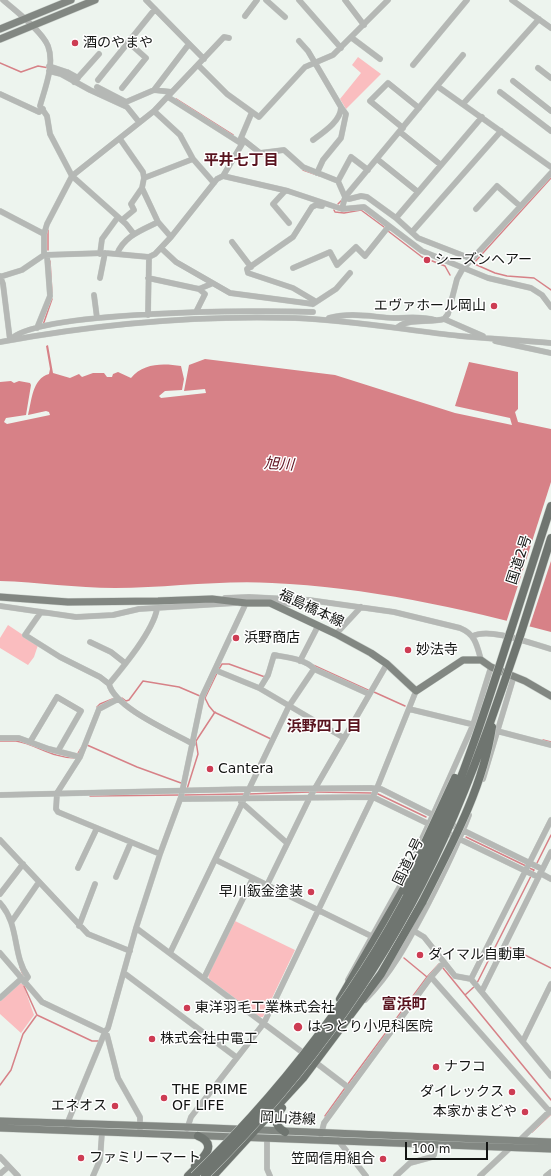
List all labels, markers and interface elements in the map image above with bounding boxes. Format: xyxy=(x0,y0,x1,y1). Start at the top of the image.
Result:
place label: 酒のやまや xyxy=(83,35,153,51)
marker: 酒のやまや xyxy=(70,38,80,48)
district label: 平井七丁目 xyxy=(204,152,278,170)
place label: シーズンヘアー xyxy=(435,252,532,268)
marker: シーズンヘアー xyxy=(422,255,432,265)
place label: エヴァホール岡山 xyxy=(374,298,486,314)
marker: エヴァホール岡山 xyxy=(489,301,499,311)
water label: 旭川 xyxy=(264,455,294,475)
street label: 国道2号 xyxy=(504,533,536,587)
street label: 福島橋本線 xyxy=(276,587,346,631)
place label: 浜野商店 xyxy=(244,630,300,646)
marker: 浜野商店 xyxy=(231,633,241,643)
place label: 妙法寺 xyxy=(416,642,458,658)
marker: 妙法寺 xyxy=(403,645,413,655)
district label: 浜野四丁目 xyxy=(287,718,361,736)
place label: Cantera xyxy=(218,761,274,777)
marker: Cantera xyxy=(205,764,215,774)
street label: 国道2号 xyxy=(390,835,428,889)
place label: 早川鈑金塗装 xyxy=(219,884,303,900)
marker: 早川鈑金塗装 xyxy=(306,887,316,897)
place label: ダイマル自動車 xyxy=(428,947,526,963)
marker: ダイマル自動車 xyxy=(415,950,425,960)
district label: 富浜町 xyxy=(382,996,426,1014)
place label: 東洋羽毛工業株式会社 xyxy=(195,1000,335,1016)
marker: 東洋羽毛工業株式会社 xyxy=(182,1003,192,1013)
place label: はっとり小児科医院 xyxy=(307,1019,433,1035)
marker: はっとり小児科医院 xyxy=(292,1021,304,1033)
place label: 株式会社中電工 xyxy=(160,1031,258,1047)
marker: 株式会社中電工 xyxy=(147,1034,157,1044)
place label: ナフコ xyxy=(444,1059,486,1075)
marker: ナフコ xyxy=(431,1062,441,1072)
place label: THE PRIME OF LIFE xyxy=(172,1082,248,1114)
place label: ダイレックス xyxy=(420,1084,504,1100)
marker: ダイレックス xyxy=(507,1087,517,1097)
marker: THE PRIME OF LIFE xyxy=(159,1093,169,1103)
place label: エネオス xyxy=(51,1098,107,1114)
marker: エネオス xyxy=(110,1101,120,1111)
place label: 本家かまどや xyxy=(433,1104,517,1120)
marker: 本家かまどや xyxy=(520,1107,530,1117)
street label: 岡山港線 xyxy=(260,1109,316,1129)
scale bar xyxy=(407,1134,490,1160)
text: 100 m xyxy=(412,1142,450,1156)
place label: ファミリーマート xyxy=(89,1150,201,1166)
place label: 笠岡信用組合 xyxy=(291,1151,375,1167)
marker: ファミリーマート xyxy=(76,1153,86,1163)
marker: 笠岡信用組合 xyxy=(378,1154,388,1164)

